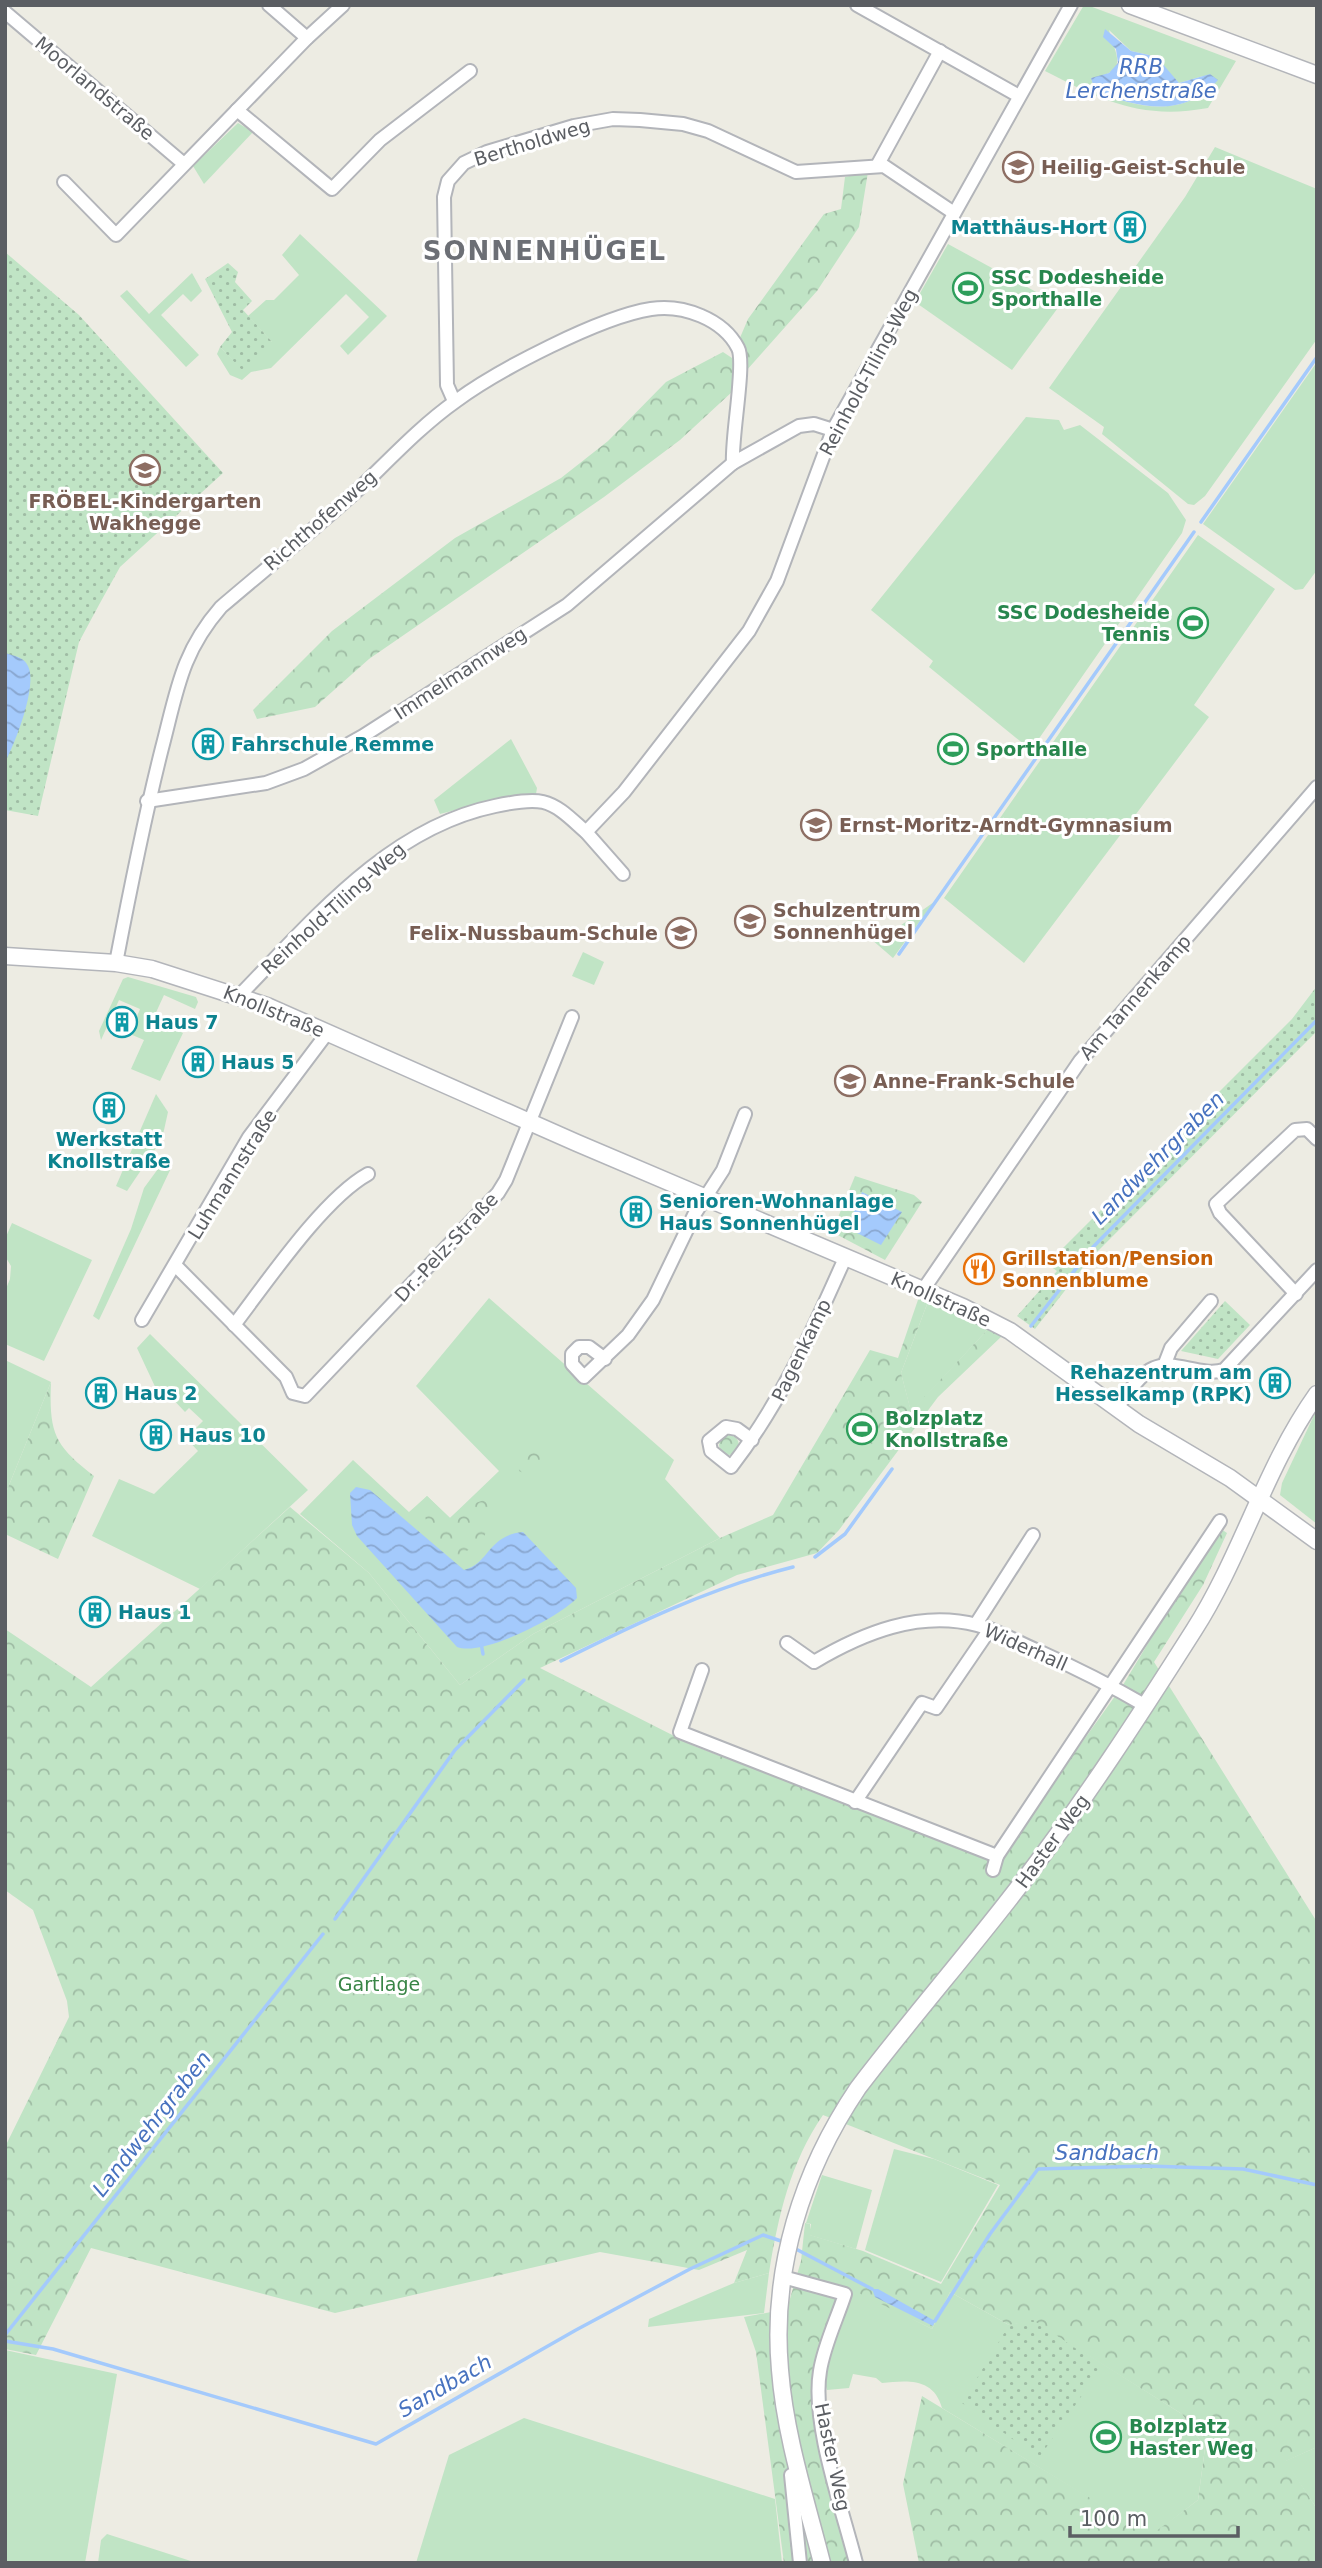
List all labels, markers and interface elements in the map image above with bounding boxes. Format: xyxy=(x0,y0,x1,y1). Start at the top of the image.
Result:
street label: Moorlandstraße xyxy=(31,32,159,144)
water label: RRB Lerchenstraße xyxy=(1065,55,1217,103)
street label: Bertholdweg xyxy=(471,114,593,170)
school or university icon: Heilig-Geist-Schule xyxy=(1001,150,1035,184)
place label: Heilig-Geist-Schule xyxy=(1041,156,1245,178)
building icon: Matthäus-Hort xyxy=(1113,210,1147,244)
place label: Matthäus-Hort xyxy=(951,216,1107,238)
district label: SONNENHÜGEL xyxy=(423,234,667,266)
place label: SSC Dodesheide Sporthalle xyxy=(991,266,1164,310)
sports icon: SSC Dodesheide Sporthalle xyxy=(951,271,985,305)
street label: Reinhold-Tiling-Weg xyxy=(815,285,921,459)
school or university icon: FRÖBEL-Kindergarten Wakhegge xyxy=(128,453,162,487)
street label: Richthofenweg xyxy=(259,465,381,575)
place label: FRÖBEL-Kindergarten Wakhegge xyxy=(28,489,262,534)
place label: SSC Dodesheide Tennis xyxy=(997,601,1170,645)
sports icon: SSC Dodesheide Tennis xyxy=(1176,606,1210,640)
street label: Immelmannweg xyxy=(390,622,530,724)
building icon: Fahrschule Remme xyxy=(191,727,225,761)
sports icon: Sporthalle xyxy=(936,732,970,766)
place label: Fahrschule Remme xyxy=(231,733,434,755)
place label: Sporthalle xyxy=(976,738,1087,760)
school or university icon: Ernst-Moritz-Arndt-Gymnasium xyxy=(799,808,833,842)
place label: Ernst-Moritz-Arndt-Gymnasium xyxy=(839,814,1172,836)
street label: Reinhold-Tiling-Weg xyxy=(257,838,409,978)
place label: Schulzentrum Sonnenhügel xyxy=(773,899,921,943)
school or university icon: Schulzentrum Sonnenhügel xyxy=(733,904,767,938)
school or university icon: Felix-Nussbaum-Schule xyxy=(664,916,698,950)
place label: Felix-Nussbaum-Schule xyxy=(409,922,658,944)
street label: Am Tannenkamp xyxy=(1075,930,1195,1064)
street label: Knollstraße xyxy=(220,981,328,1041)
building icon: Haus 7 xyxy=(105,1005,139,1039)
place label: Haus 7 xyxy=(145,1011,218,1033)
building icon: Haus 5 xyxy=(181,1045,215,1079)
place label: Haus 5 xyxy=(221,1051,294,1073)
school or university icon: Anne-Frank-Schule xyxy=(833,1064,867,1098)
place label: Anne-Frank-Schule xyxy=(873,1070,1075,1092)
water label: Landwehrgraben xyxy=(1087,1087,1229,1229)
building icon: Werkstatt Knollstraße xyxy=(92,1091,126,1125)
street label: Luhmannstraße xyxy=(183,1105,281,1243)
place label: Werkstatt Knollstraße xyxy=(47,1128,171,1172)
street label: Dr.-Pelz-Straße xyxy=(390,1188,502,1306)
place label: Senioren-Wohnanlage Haus Sonnenhügel xyxy=(659,1190,894,1234)
building icon: Senioren-Wohnanlage Haus Sonnenhügel xyxy=(619,1195,653,1229)
place label: Grillstation/Pension Sonnenblume xyxy=(1002,1247,1214,1291)
restaurant icon: Grillstation/Pension Sonnenblume xyxy=(962,1252,996,1286)
street label: Knollstraße xyxy=(888,1267,994,1331)
street label: Pagenkamp xyxy=(767,1295,835,1405)
place label: Rehazentrum am Hesselkamp (RPK) xyxy=(1055,1361,1252,1405)
building icon: Rehazentrum am Hesselkamp (RPK) xyxy=(1258,1366,1292,1400)
building icon: Haus 2 xyxy=(84,1376,118,1410)
place label: Haus 2 xyxy=(124,1382,197,1404)
place label: Bolzplatz Knollstraße xyxy=(885,1407,1008,1451)
sports icon: Bolzplatz Knollstraße xyxy=(845,1412,879,1446)
building icon: Haus 10 xyxy=(139,1418,173,1452)
place label: Haus 10 xyxy=(179,1424,266,1446)
building icon: Haus 1 xyxy=(78,1595,112,1629)
place label: Haus 1 xyxy=(118,1601,191,1623)
street label: Widerhall xyxy=(981,1619,1071,1675)
street label: Haster Weg xyxy=(1011,1790,1093,1892)
park label: Gartlage xyxy=(338,1973,420,1995)
water label: Landwehrgraben xyxy=(88,2047,216,2201)
water label: Sandbach xyxy=(1055,2141,1159,2165)
water label: Sandbach xyxy=(394,2350,496,2422)
street label: Haster Weg xyxy=(811,2401,855,2513)
place label: Bolzplatz Haster Weg xyxy=(1129,2415,1254,2459)
sports icon: Bolzplatz Haster Weg xyxy=(1089,2420,1123,2454)
scale bar xyxy=(1070,2494,1238,2538)
text: 100 m xyxy=(1080,2507,1147,2531)

